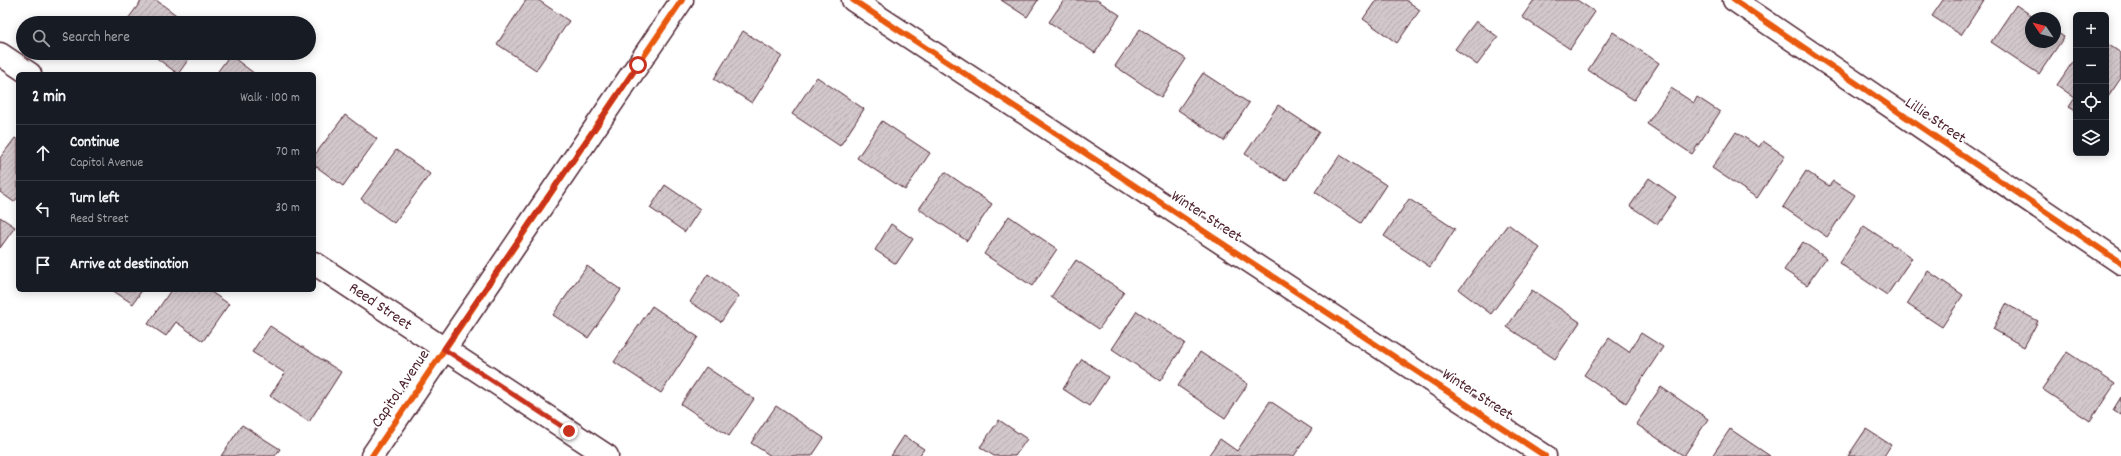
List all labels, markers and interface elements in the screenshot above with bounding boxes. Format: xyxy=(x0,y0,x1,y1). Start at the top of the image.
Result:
north arrow xyxy=(2025,12,2061,48)
map controls xyxy=(2073,12,2109,156)
button: + xyxy=(2073,12,2109,48)
search box xyxy=(16,16,316,60)
icon: search xyxy=(30,27,52,49)
text: Search here xyxy=(62,27,130,49)
button: − xyxy=(2073,48,2109,84)
route start xyxy=(629,56,647,74)
button: locate xyxy=(2073,84,2109,120)
text: 2 min xyxy=(32,86,66,110)
text: Walk · 100 m xyxy=(240,89,300,108)
street label: Lillie Street xyxy=(1900,92,1970,150)
button: layers xyxy=(2073,120,2109,156)
text: Continue xyxy=(70,132,119,154)
icon: ahead xyxy=(32,142,54,164)
text: 70 m xyxy=(276,143,300,162)
text: Capitol Avenue xyxy=(70,154,143,173)
street label: Winter Street xyxy=(1166,185,1246,249)
text: Turn left xyxy=(70,188,119,210)
icon: left xyxy=(32,198,54,220)
text: 30 m xyxy=(275,199,300,218)
text: Reed Street xyxy=(70,210,128,229)
icon: arrive xyxy=(32,254,54,276)
text: Arrive at destination xyxy=(70,254,188,276)
street label: Reed Street xyxy=(344,277,416,337)
street label: Capitol Avenue xyxy=(366,345,436,433)
street label: Winter Street xyxy=(1437,363,1517,427)
route end xyxy=(560,422,578,440)

